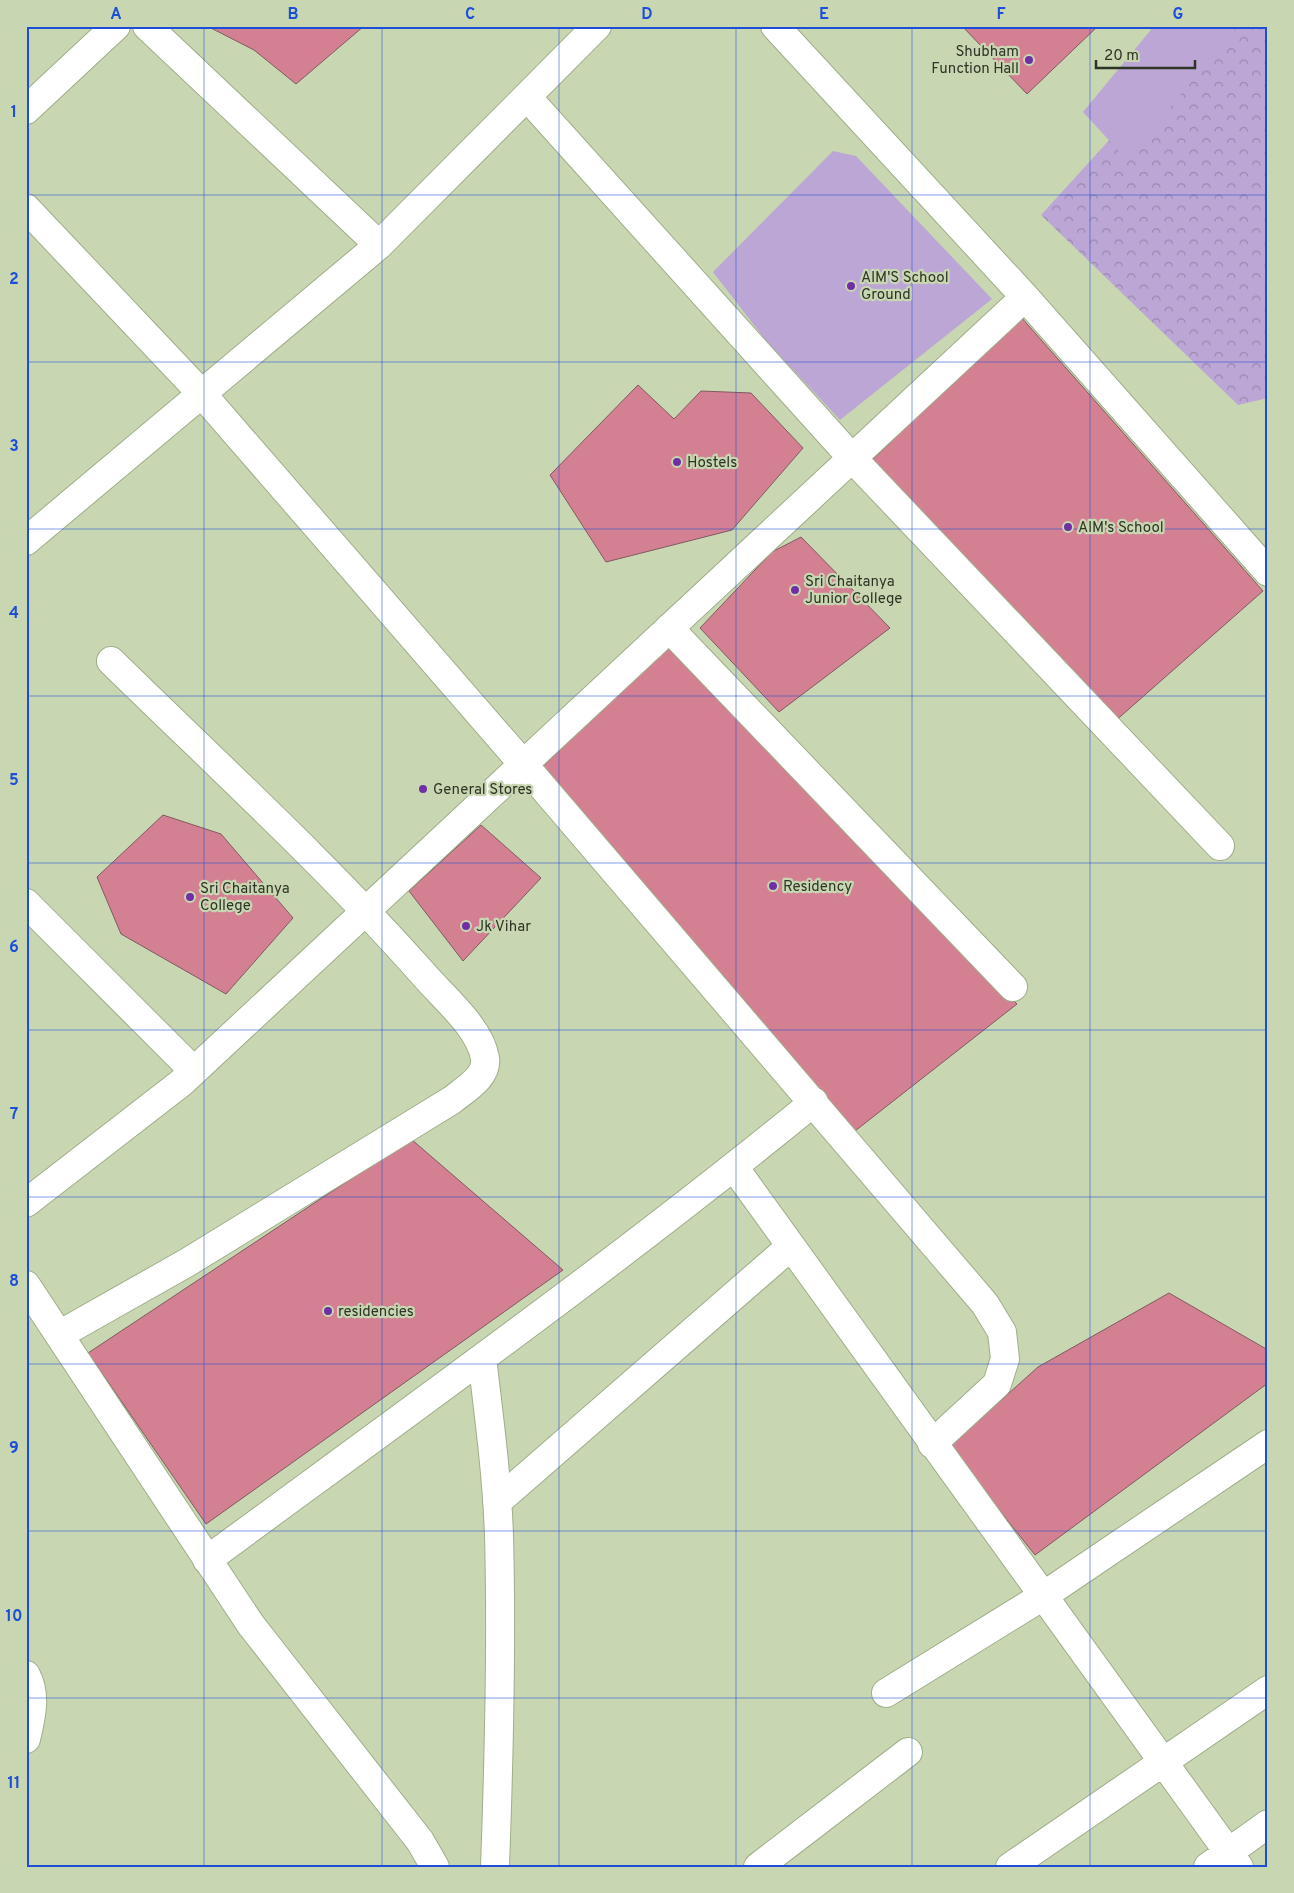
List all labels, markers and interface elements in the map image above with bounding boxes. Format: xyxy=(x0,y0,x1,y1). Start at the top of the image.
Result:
text: A xyxy=(110,5,122,25)
text: B xyxy=(287,5,299,25)
text: C xyxy=(465,5,475,25)
text: D xyxy=(641,5,653,25)
text: E xyxy=(819,5,829,25)
text: F xyxy=(996,5,1006,25)
text: G xyxy=(1173,5,1183,25)
scale bar xyxy=(1096,38,1195,70)
place label: Shubham Function Hall xyxy=(931,43,1019,79)
text: 20 m xyxy=(1104,47,1139,66)
marker: Shubham Function Hall xyxy=(1023,54,1035,66)
text: 1 xyxy=(11,103,17,123)
place label: AIM'S School Ground xyxy=(861,269,949,305)
text: 2 xyxy=(9,270,19,290)
marker: AIM'S School Ground xyxy=(845,280,857,292)
text: 3 xyxy=(9,437,19,457)
place label: Hostels xyxy=(687,454,737,473)
marker: Hostels xyxy=(671,456,683,468)
place label: AIM's School xyxy=(1078,519,1164,538)
marker: AIM's School xyxy=(1062,521,1074,533)
place label: Sri Chaitanya Junior College xyxy=(805,573,902,609)
marker: Sri Chaitanya Junior College xyxy=(789,584,801,596)
text: 4 xyxy=(9,604,19,624)
text: 5 xyxy=(9,771,19,791)
place label: General Stores xyxy=(433,781,532,800)
marker: General Stores xyxy=(417,783,429,795)
place label: Residency xyxy=(783,878,852,897)
place label: Sri Chaitanya College xyxy=(200,880,290,916)
marker: Residency xyxy=(767,880,779,892)
marker: Sri Chaitanya College xyxy=(184,891,196,903)
place label: Jk Vihar xyxy=(476,918,531,937)
marker: Jk Vihar xyxy=(460,920,472,932)
text: 6 xyxy=(9,938,19,958)
text: 7 xyxy=(10,1105,18,1125)
text: 8 xyxy=(9,1272,19,1292)
place label: residencies xyxy=(338,1303,414,1322)
marker: residencies xyxy=(322,1305,334,1317)
text: 9 xyxy=(9,1439,19,1459)
text: 10 xyxy=(6,1607,22,1627)
text: 11 xyxy=(8,1774,20,1794)

